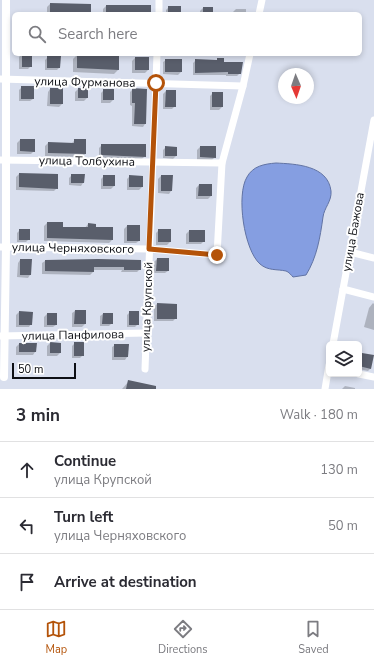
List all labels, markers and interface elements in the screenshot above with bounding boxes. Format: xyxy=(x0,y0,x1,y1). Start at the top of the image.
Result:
search box xyxy=(12,12,362,56)
icon: search xyxy=(26,23,48,45)
text: Search here xyxy=(58,24,138,44)
north arrow xyxy=(278,68,314,104)
street label: улица Фурманова xyxy=(34,73,136,91)
route start xyxy=(147,74,165,92)
street label: улица Толбухина xyxy=(39,152,135,170)
street label: улица Бажова xyxy=(338,191,368,273)
street label: улица Черняховского xyxy=(12,239,134,257)
route end xyxy=(208,246,226,264)
street label: улица Крупской xyxy=(137,262,157,352)
street label: улица Панфилова xyxy=(22,326,124,344)
map controls xyxy=(326,341,362,377)
button: layers xyxy=(326,341,362,377)
scale bar xyxy=(12,361,76,380)
text: 50 m xyxy=(18,362,43,377)
text: 3 min xyxy=(16,404,60,427)
text: Walk · 180 m xyxy=(280,406,358,424)
text: Continue xyxy=(54,451,116,471)
icon: ahead xyxy=(16,459,38,481)
text: 130 m xyxy=(320,461,358,479)
text: улица Крупской xyxy=(54,471,152,489)
text: Turn left xyxy=(54,507,113,527)
icon: left xyxy=(16,515,38,537)
text: 50 m xyxy=(328,517,358,535)
text: улица Черняховского xyxy=(54,527,186,545)
icon: arrive xyxy=(16,571,38,593)
text: Arrive at destination xyxy=(54,572,197,592)
tab: Map xyxy=(45,618,67,657)
tab: Directions xyxy=(158,618,208,657)
tab: Saved xyxy=(298,618,329,657)

